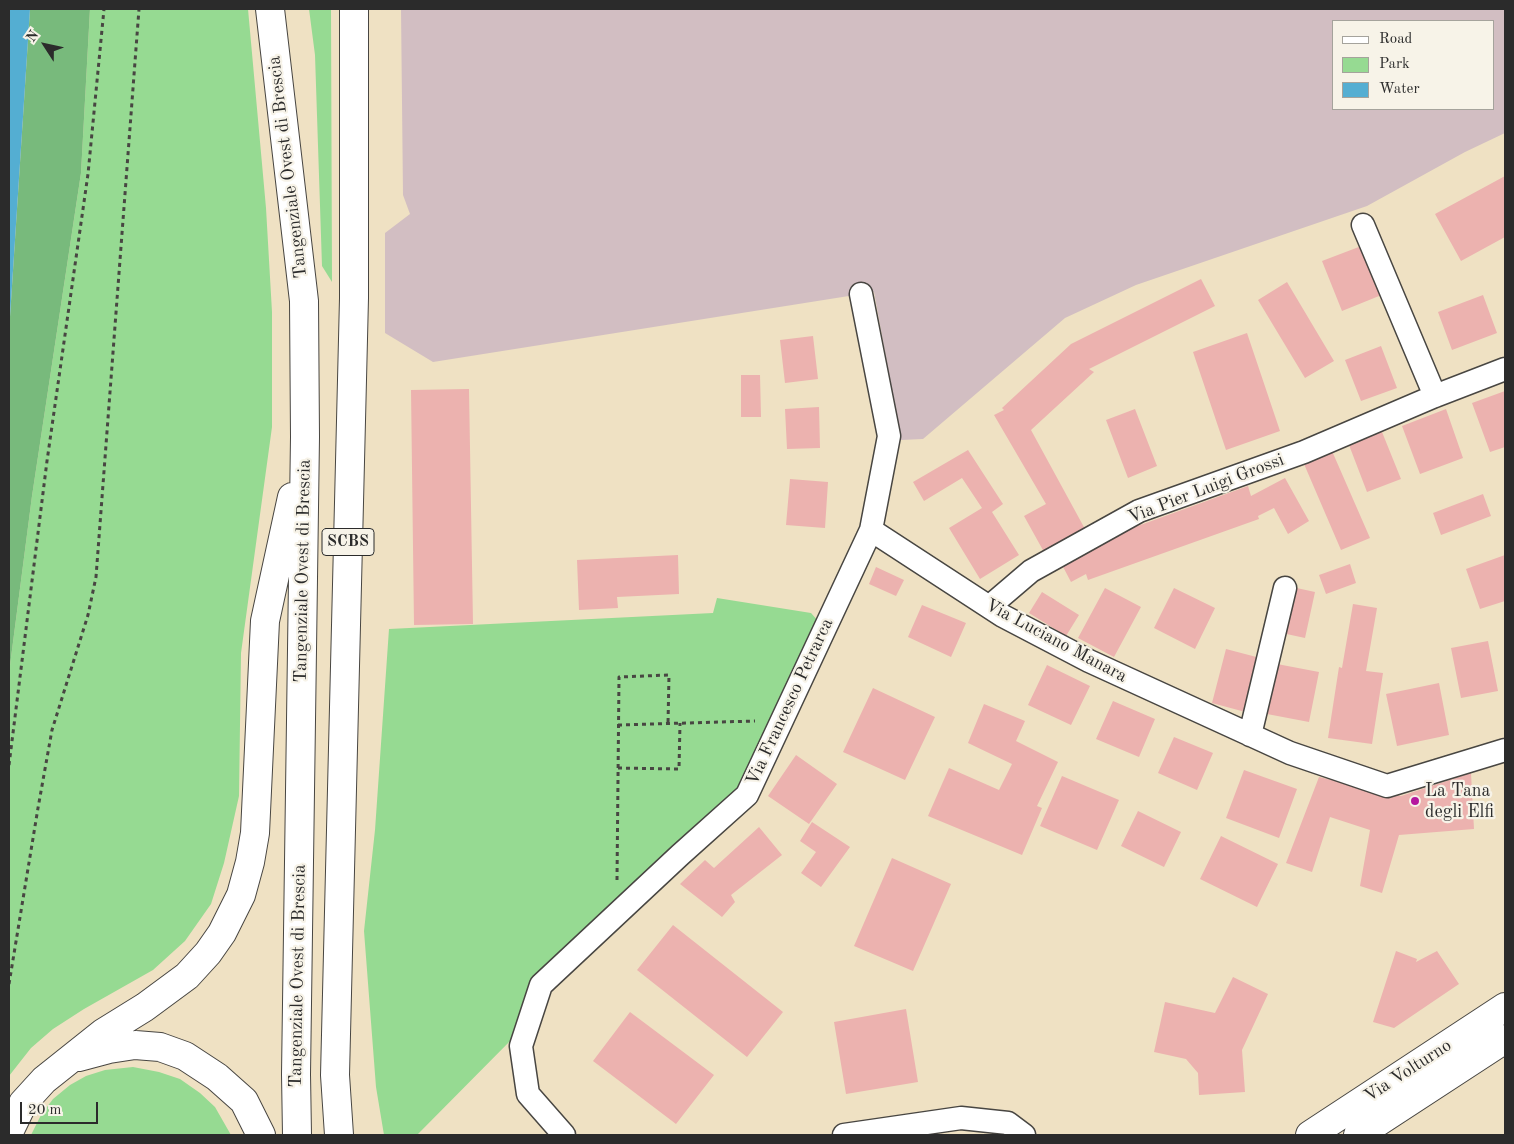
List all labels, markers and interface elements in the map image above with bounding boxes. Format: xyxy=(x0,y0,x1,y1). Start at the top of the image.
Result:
north arrow xyxy=(20,20,70,70)
legend xyxy=(1332,20,1494,110)
text: N xyxy=(24,28,42,45)
text: Road xyxy=(1379,32,1412,47)
street label: Tangenziale Ovest di Brescia xyxy=(264,55,312,279)
text: Park xyxy=(1379,57,1410,72)
text: Water xyxy=(1379,82,1420,97)
street label: Via Pier Luigi Grossi xyxy=(1125,449,1287,529)
street label: Tangenziale Ovest di Brescia xyxy=(290,459,316,683)
road number: SCBS xyxy=(322,528,374,556)
street label: Via Luciano Manara xyxy=(981,594,1131,688)
street label: Via Francesco Petrarca xyxy=(742,615,838,789)
place label: La Tana degli Elfi xyxy=(1425,780,1494,822)
marker: La Tana degli Elfi xyxy=(1409,795,1421,807)
street label: Tangenziale Ovest di Brescia xyxy=(285,864,311,1088)
street label: Via Volturno xyxy=(1360,1035,1456,1107)
scale bar xyxy=(22,1092,100,1124)
text: 20 m xyxy=(28,1103,62,1118)

